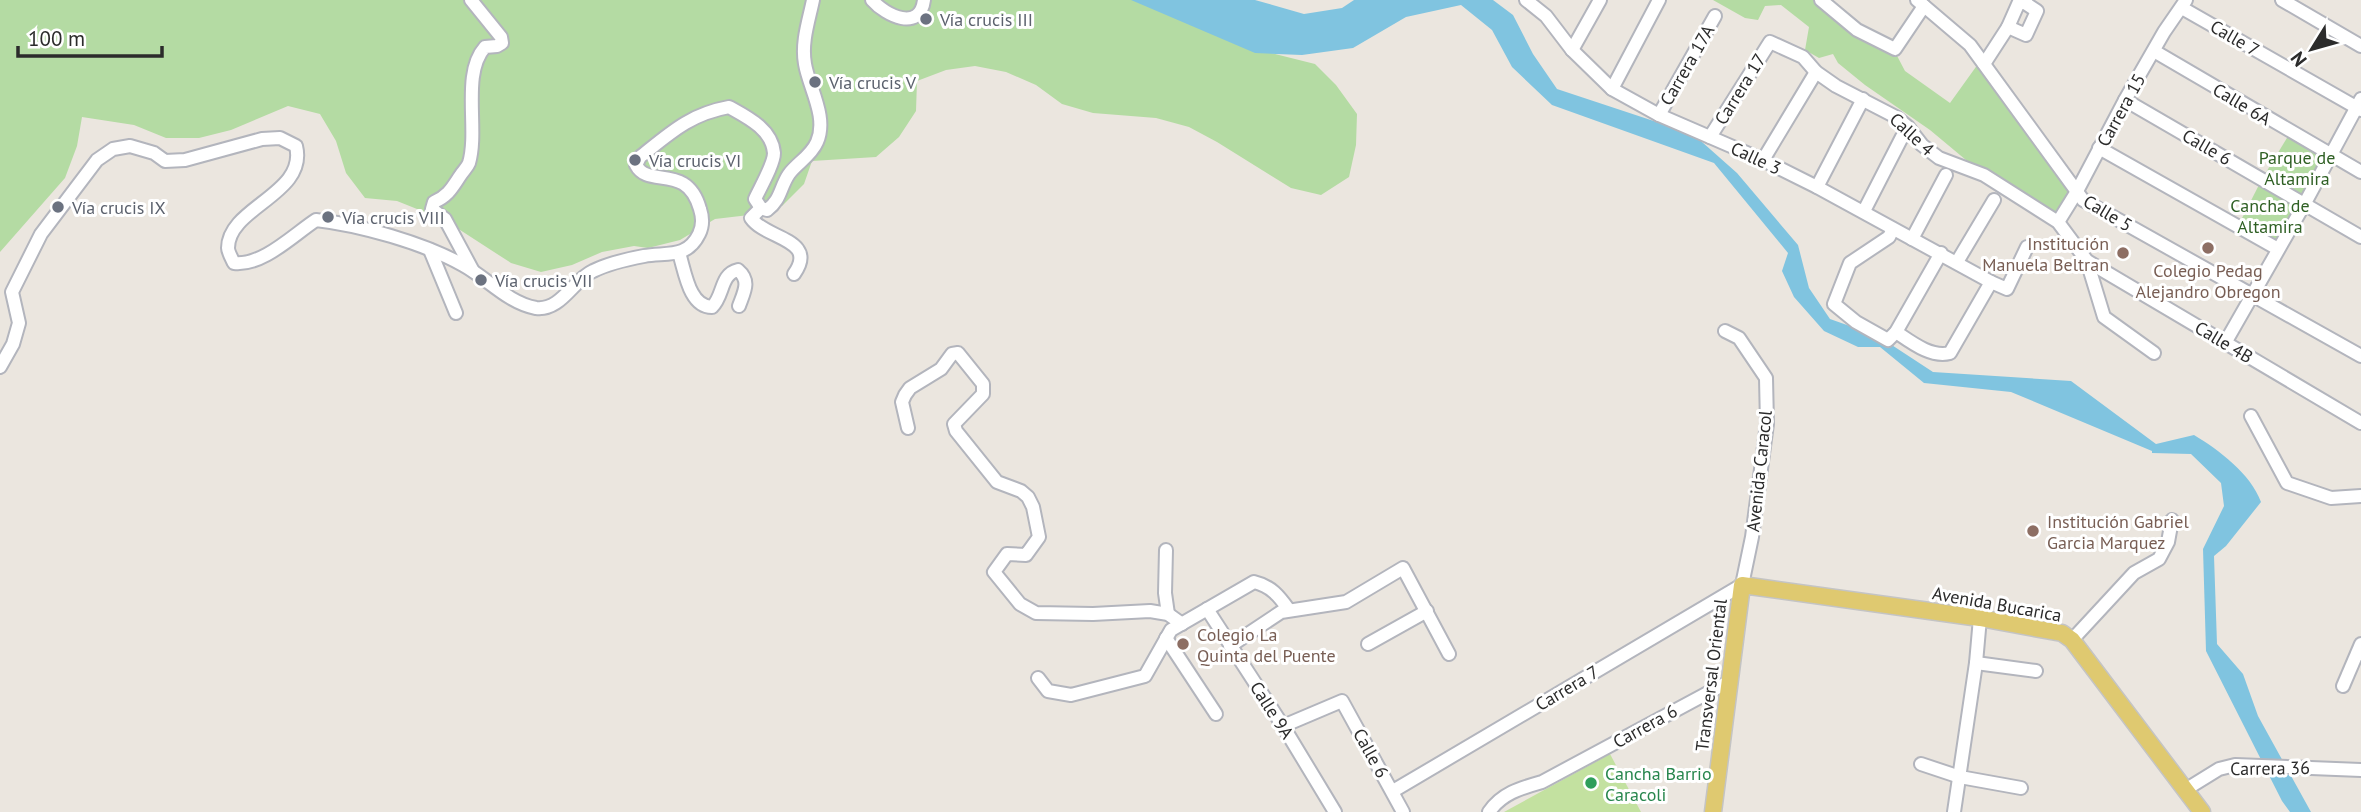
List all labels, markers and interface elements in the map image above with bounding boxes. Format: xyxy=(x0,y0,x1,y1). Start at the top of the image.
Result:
place label: Vía crucis III xyxy=(939,8,1033,31)
marker: Vía crucis III xyxy=(918,11,934,27)
scale bar xyxy=(18,14,161,58)
north arrow xyxy=(2277,14,2347,84)
street label: Calle 7 xyxy=(2206,15,2264,61)
street label: Carrera 17A xyxy=(1655,20,1720,109)
text: 100 m xyxy=(28,25,85,52)
text: N xyxy=(2285,47,2312,71)
street label: Carrera 17 xyxy=(1709,49,1771,129)
street label: Carrera 15 xyxy=(2092,70,2150,150)
place label: Vía crucis V xyxy=(828,71,917,94)
marker: Vía crucis V xyxy=(807,74,823,90)
street label: Calle 6A xyxy=(2209,78,2276,131)
street label: Calle 4 xyxy=(1885,107,1939,161)
street label: Calle 6 xyxy=(2178,124,2236,170)
street label: Calle 3 xyxy=(1727,136,1785,180)
park label: Parque de Altamira xyxy=(2259,146,2335,190)
place label: Vía crucis VI xyxy=(648,149,741,172)
marker: Vía crucis VI xyxy=(627,152,643,168)
street label: Calle 5 xyxy=(2079,189,2137,237)
park label: Cancha de Altamira xyxy=(2230,194,2310,238)
place label: Vía crucis IX xyxy=(71,196,166,219)
marker: Vía crucis IX xyxy=(50,199,66,215)
place label: Vía crucis VIII xyxy=(341,206,445,229)
marker: Vía crucis VIII xyxy=(320,209,336,225)
place label: Institución Manuela Beltran xyxy=(1982,232,2109,276)
marker: Colegio Pedag Alejandro Obregon xyxy=(2200,240,2216,256)
marker: Institución Manuela Beltran xyxy=(2115,245,2131,261)
place label: Colegio Pedag Alejandro Obregon xyxy=(2135,259,2281,303)
place label: Vía crucis VII xyxy=(494,269,592,292)
marker: Vía crucis VII xyxy=(473,272,489,288)
street label: Calle 4B xyxy=(2191,316,2257,368)
street label: Avenida Caracol xyxy=(1741,408,1777,533)
place label: Institución Gabriel Garcia Marquez xyxy=(2047,510,2189,554)
marker: Institución Gabriel Garcia Marquez xyxy=(2025,523,2041,539)
street label: Avenida Bucarica xyxy=(1931,581,2063,627)
street label: Transversal Oriental xyxy=(1690,597,1732,753)
place label: Colegio La Quinta del Puente xyxy=(1197,623,1336,667)
marker: Colegio La Quinta del Puente xyxy=(1175,636,1191,652)
street label: Carrera 7 xyxy=(1531,660,1603,716)
street label: Calle 9A xyxy=(1245,677,1299,743)
street label: Carrera 6 xyxy=(1609,699,1681,753)
street label: Calle 6 xyxy=(1348,724,1394,782)
street label: Carrera 36 xyxy=(2230,756,2310,780)
place label: Cancha Barrio Caracoli xyxy=(1605,762,1712,806)
marker: Cancha Barrio Caracoli xyxy=(1583,775,1599,791)

